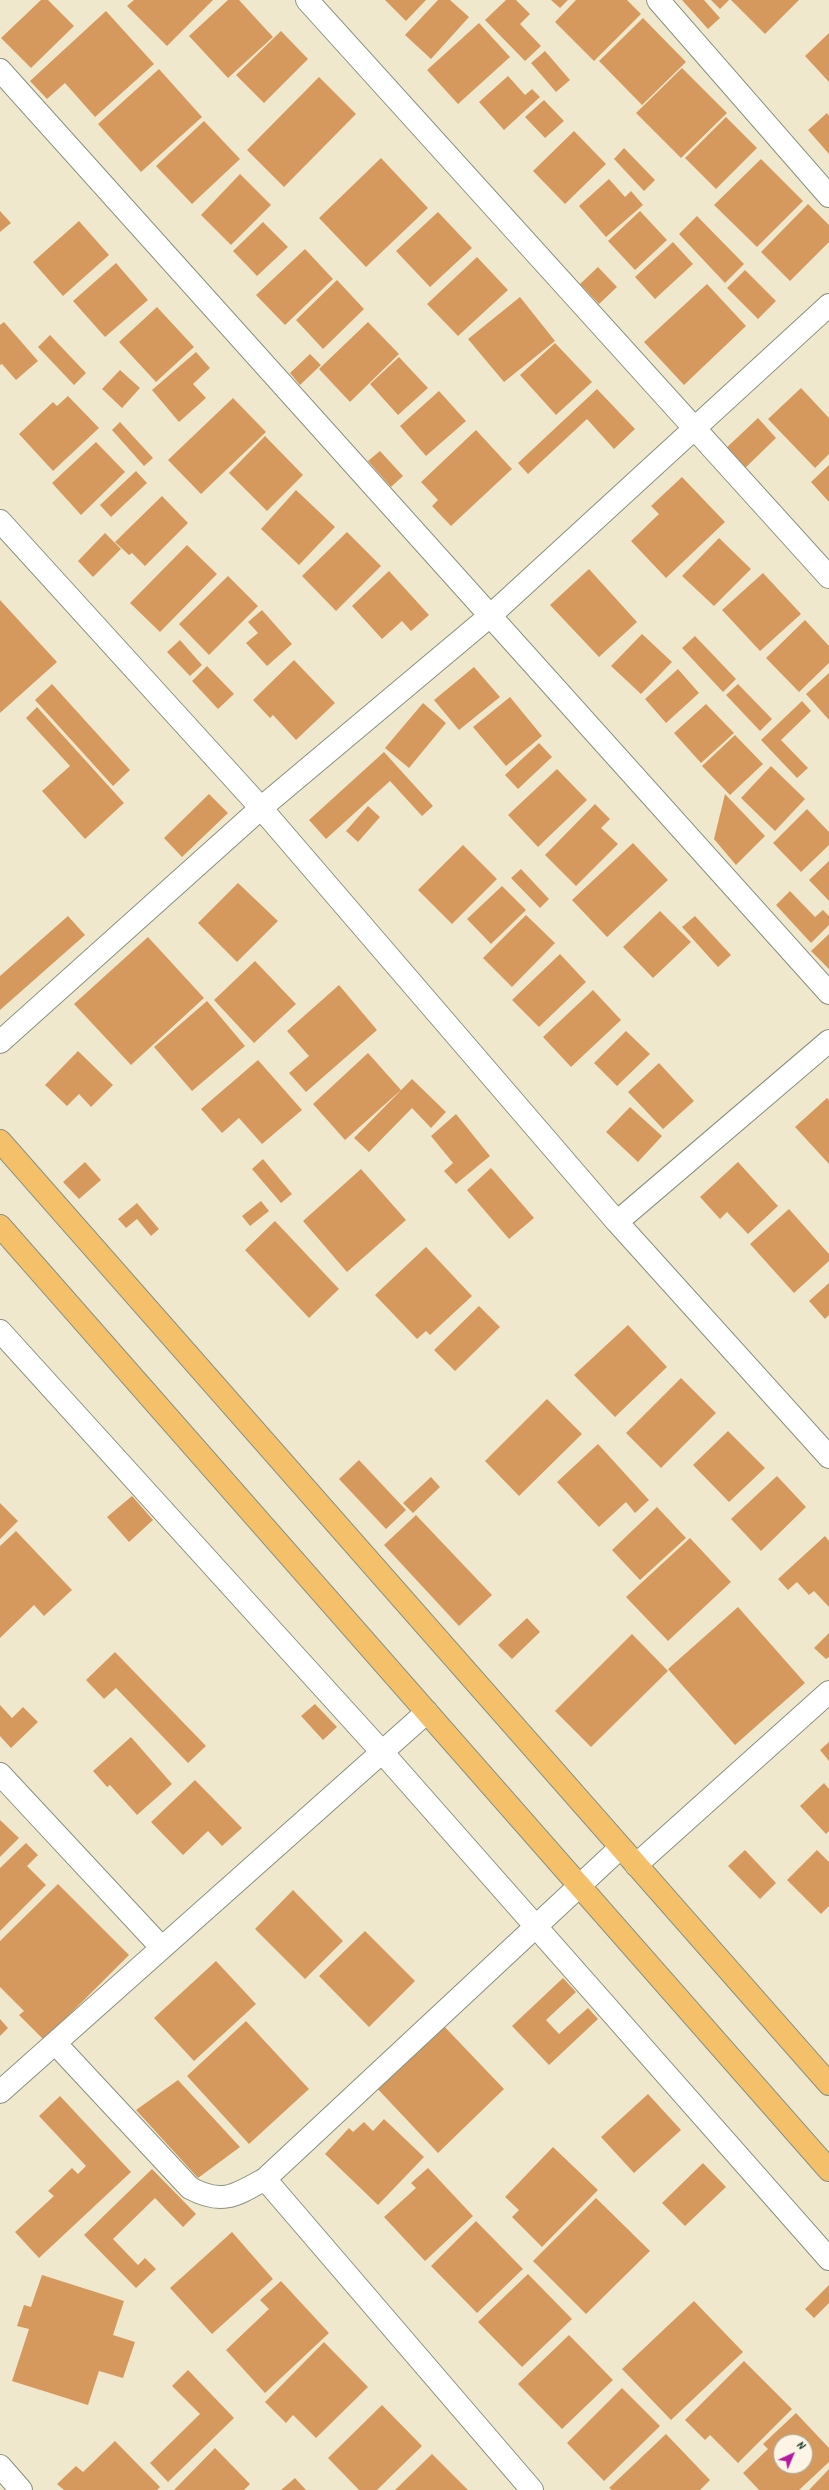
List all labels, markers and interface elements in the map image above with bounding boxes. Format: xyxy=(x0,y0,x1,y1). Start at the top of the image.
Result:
north arrow xyxy=(773,2434,813,2474)
text: N xyxy=(792,2437,809,2455)

